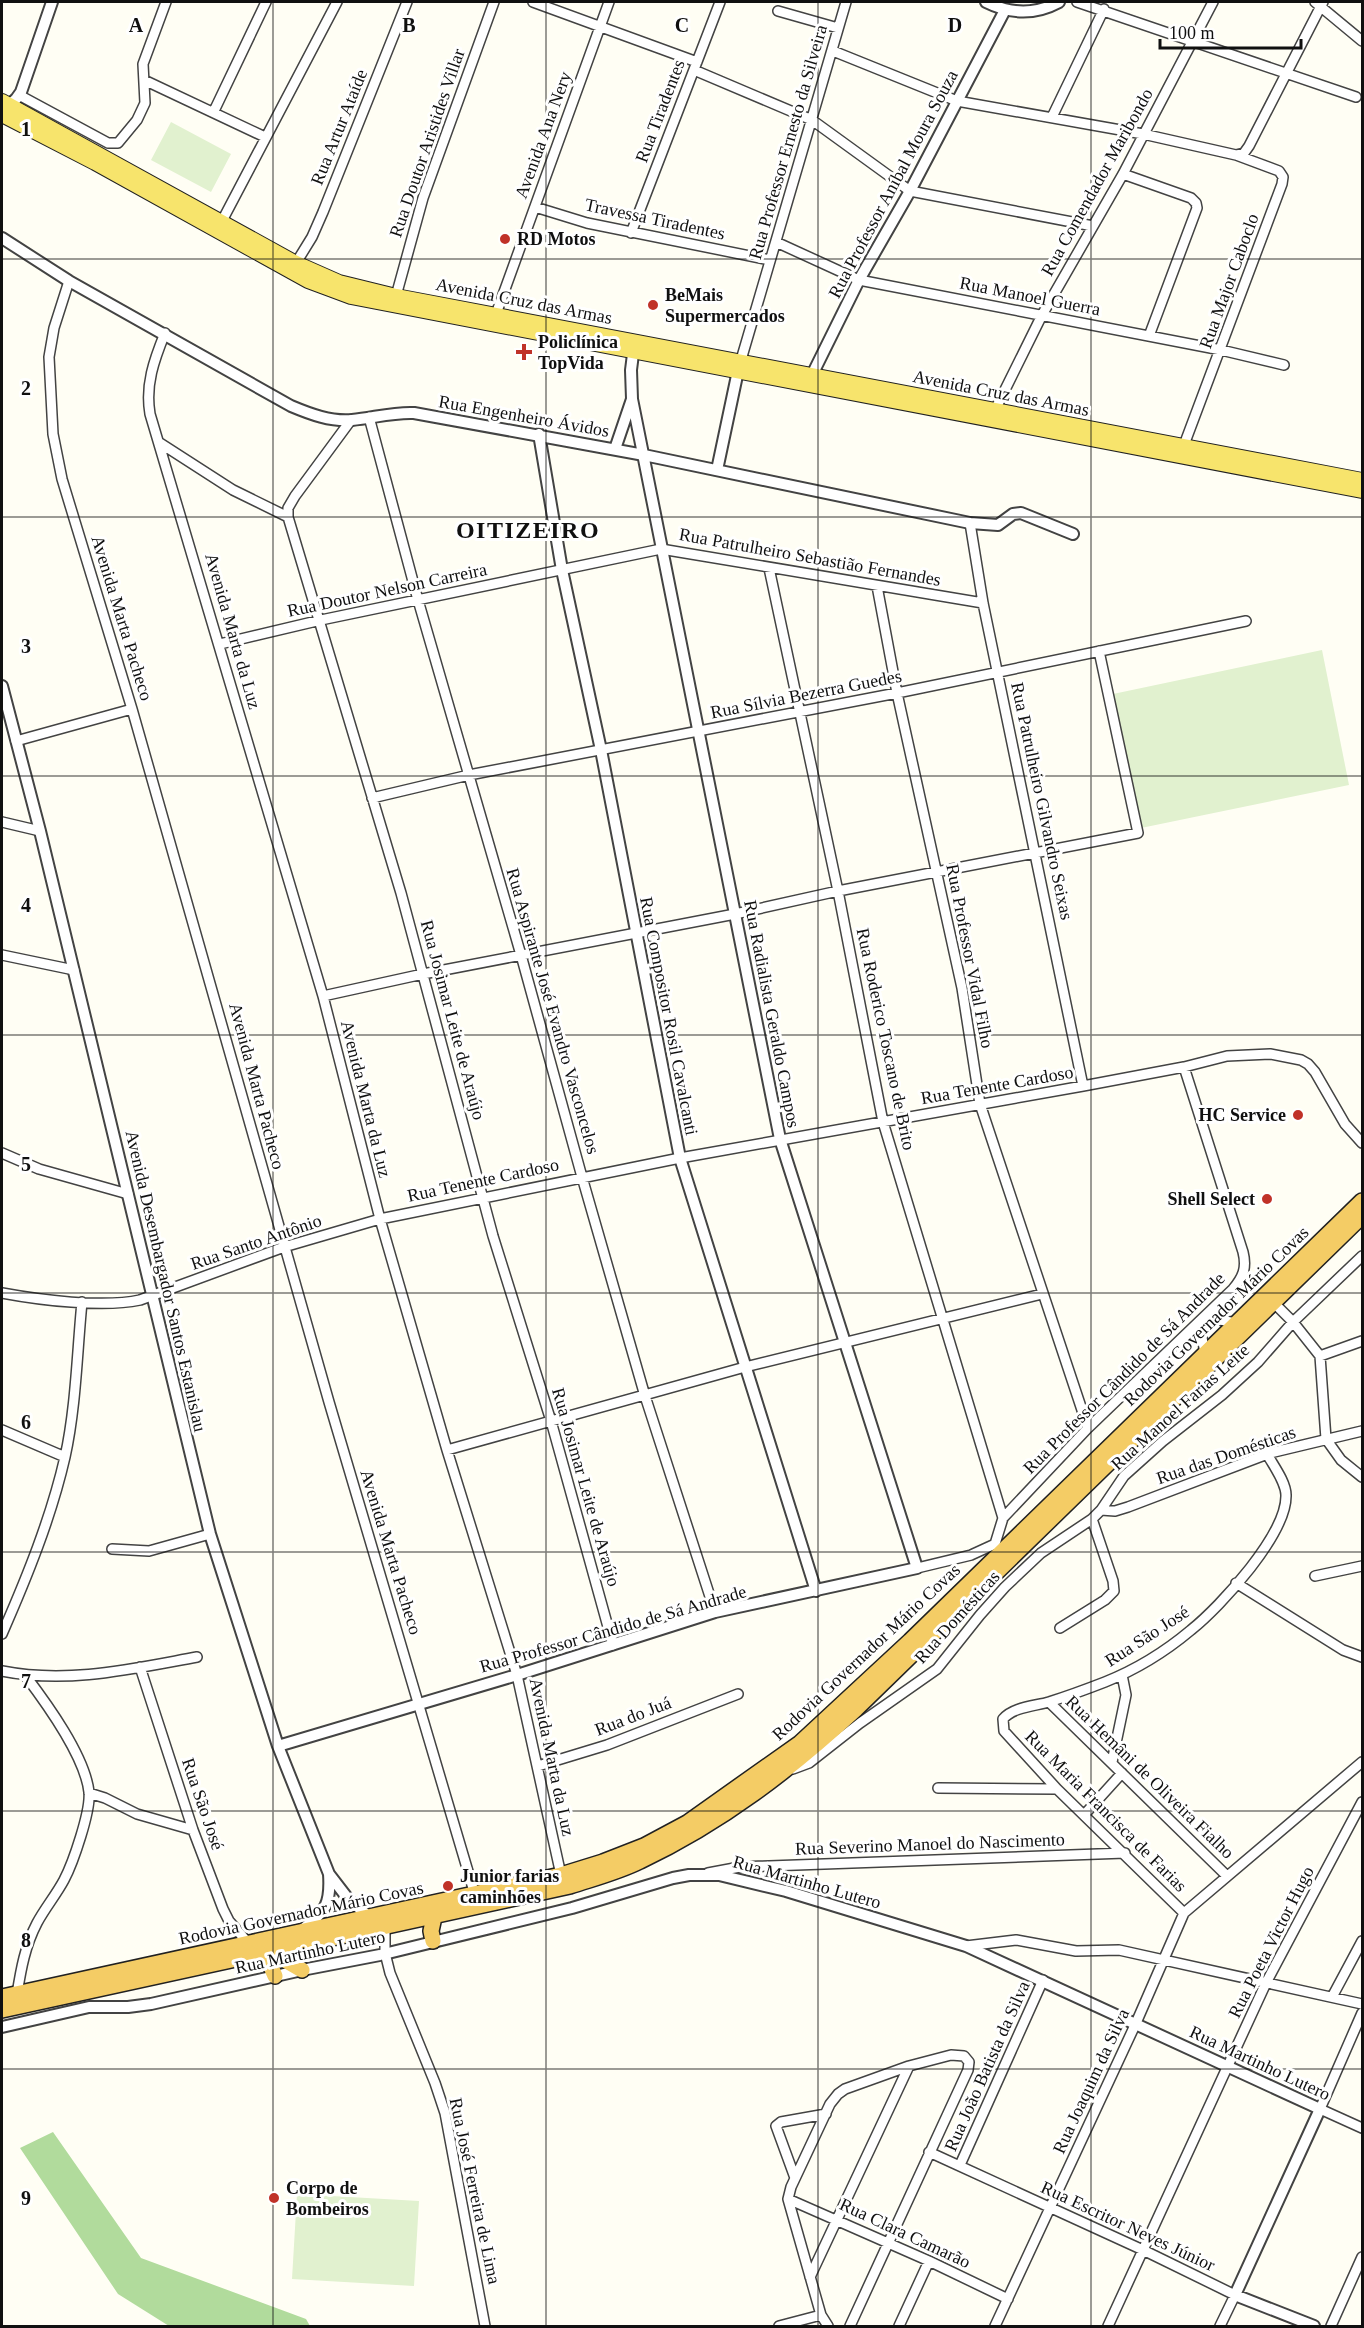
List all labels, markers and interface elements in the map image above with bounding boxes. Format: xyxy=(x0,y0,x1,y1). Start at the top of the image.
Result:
scale bar xyxy=(1160,12,1301,50)
text: A xyxy=(129,14,144,36)
text: B xyxy=(402,14,416,36)
text: C xyxy=(675,14,689,36)
text: D xyxy=(948,14,962,36)
street label: Rua Professor Ernesto da Silveira xyxy=(745,22,831,262)
text: 100 m xyxy=(1169,23,1215,43)
street label: Rua Doutor Aristides Villar xyxy=(385,46,469,240)
street label: Rua Tiradentes xyxy=(631,57,689,165)
street label: Rua Artur Ataíde xyxy=(307,66,371,188)
street label: Rua Professor Aníbal Moura Souza xyxy=(824,67,962,301)
street label: Avenida Ana Nery xyxy=(511,69,575,201)
street label: Rua Comendador Maribondo xyxy=(1037,85,1157,279)
text: 1 xyxy=(21,118,31,140)
street label: Travessa Tiradentes xyxy=(583,194,727,244)
street label: Rua Major Caboclo xyxy=(1195,211,1263,351)
place label: RD Motos xyxy=(517,229,596,249)
marker: RD Motos xyxy=(498,232,512,246)
street label: Rua Manoel Guerra xyxy=(958,273,1102,319)
street label: Avenida Cruz das Armas xyxy=(434,274,614,328)
place label: BeMais Supermercados xyxy=(665,285,785,326)
marker: BeMais Supermercados xyxy=(646,298,660,312)
place label: Policlínica TopVida xyxy=(538,332,618,373)
marker: Policlínica TopVida xyxy=(515,343,533,361)
street label: Avenida Cruz das Armas xyxy=(911,366,1091,420)
text: 2 xyxy=(21,377,31,399)
street label: Rua Engenheiro Ávidos xyxy=(437,390,611,441)
district label: OITIZEIRO xyxy=(456,517,600,543)
street label: Rua Patrulheiro Sebastião Fernandes xyxy=(678,524,942,590)
street label: Avenida Marta Pacheco xyxy=(87,533,157,703)
street label: Avenida Marta da Luz xyxy=(201,551,265,711)
street label: Rua Doutor Nelson Carreira xyxy=(285,559,489,621)
text: 3 xyxy=(21,635,31,657)
street label: Rua Sílvia Bezerra Guedes xyxy=(709,666,903,722)
street label: Rua Patrulheiro Gilvandro Seixas xyxy=(1007,680,1077,922)
street label: Rua Professor Vidal Filho xyxy=(942,862,998,1050)
street label: Rua Aspirante José Evandro Vasconcelos xyxy=(503,866,603,1156)
text: 4 xyxy=(21,894,31,916)
street label: Rua Compositor Rosil Cavalcanti xyxy=(636,895,702,1137)
street label: Rua Radialista Geraldo Campos xyxy=(740,898,804,1130)
street label: Rua Josimar Leite de Araújo xyxy=(417,918,489,1122)
street label: Rua Roderico Toscano de Brito xyxy=(853,926,919,1152)
street label: Avenida Marta Pacheco xyxy=(225,1001,289,1171)
street label: Avenida Marta da Luz xyxy=(337,1018,395,1180)
street label: Rua Tenente Cardoso xyxy=(919,1062,1075,1108)
place label: HC Service xyxy=(1199,1105,1286,1125)
marker: HC Service xyxy=(1291,1108,1305,1122)
street label: Avenida Desembargador Santos Estanislau xyxy=(122,1128,210,1434)
text: 5 xyxy=(21,1153,31,1175)
street label: Rua Tenente Cardoso xyxy=(405,1154,561,1206)
place label: Shell Select xyxy=(1168,1189,1255,1209)
marker: Shell Select xyxy=(1260,1192,1274,1206)
street label: Rua Santo Antônio xyxy=(188,1210,324,1274)
street label: Rodovia Governador Mário Covas xyxy=(1119,1222,1313,1410)
street label: Rua Professor Cândido de Sá Andrade xyxy=(1019,1268,1229,1478)
street label: Rua Manoel Farias Leite xyxy=(1107,1340,1253,1474)
street label: Rua Josimar Leite de Araújo xyxy=(548,1385,624,1589)
text: 6 xyxy=(21,1411,31,1433)
street label: Rua das Domésticas xyxy=(1154,1422,1298,1488)
street label: Avenida Marta Pacheco xyxy=(356,1467,426,1637)
street label: Rodovia Governador Mário Covas xyxy=(768,1560,964,1744)
street label: Rua Domésticas xyxy=(910,1567,1004,1667)
street label: Rua Professor Cândido de Sá Andrade xyxy=(477,1581,749,1677)
street label: Rua São José xyxy=(1101,1601,1193,1671)
text: 7 xyxy=(21,1670,31,1692)
street label: Avenida Marta da Luz xyxy=(525,1676,579,1838)
street label: Rua Hemâni de Oliveira Fialho xyxy=(1062,1691,1238,1863)
street label: Rua do Juá xyxy=(592,1692,674,1740)
street label: Rua Maria Francisca de Farias xyxy=(1021,1726,1191,1896)
street label: Rua São José xyxy=(178,1755,228,1853)
street label: Rua Severino Manoel do Nascimento xyxy=(795,1829,1065,1859)
street label: Rua Martinho Lutero xyxy=(731,1851,883,1913)
street label: Rua Poeta Victor Hugo xyxy=(1224,1863,1318,2021)
place label: Junior farias caminhões xyxy=(460,1866,559,1907)
street label: Rodovia Governador Mário Covas xyxy=(177,1877,425,1949)
marker: Junior farias caminhões xyxy=(441,1879,455,1893)
street label: Rua Martinho Lutero xyxy=(233,1926,387,1978)
text: 8 xyxy=(21,1929,31,1951)
street label: Rua João Batista da Silva xyxy=(940,1978,1034,2154)
street label: Rua Joaquim da Silva xyxy=(1049,2005,1133,2157)
street label: Rua Martinho Lutero xyxy=(1186,2022,1334,2104)
street label: Rua José Ferreira de Lima xyxy=(445,2096,505,2286)
street label: Rua Escritor Neves Júnior xyxy=(1038,2177,1218,2275)
place label: Corpo de Bombeiros xyxy=(286,2178,369,2219)
text: 9 xyxy=(21,2187,31,2209)
marker: Corpo de Bombeiros xyxy=(267,2191,281,2205)
street label: Rua Clara Camarão xyxy=(836,2194,974,2272)

